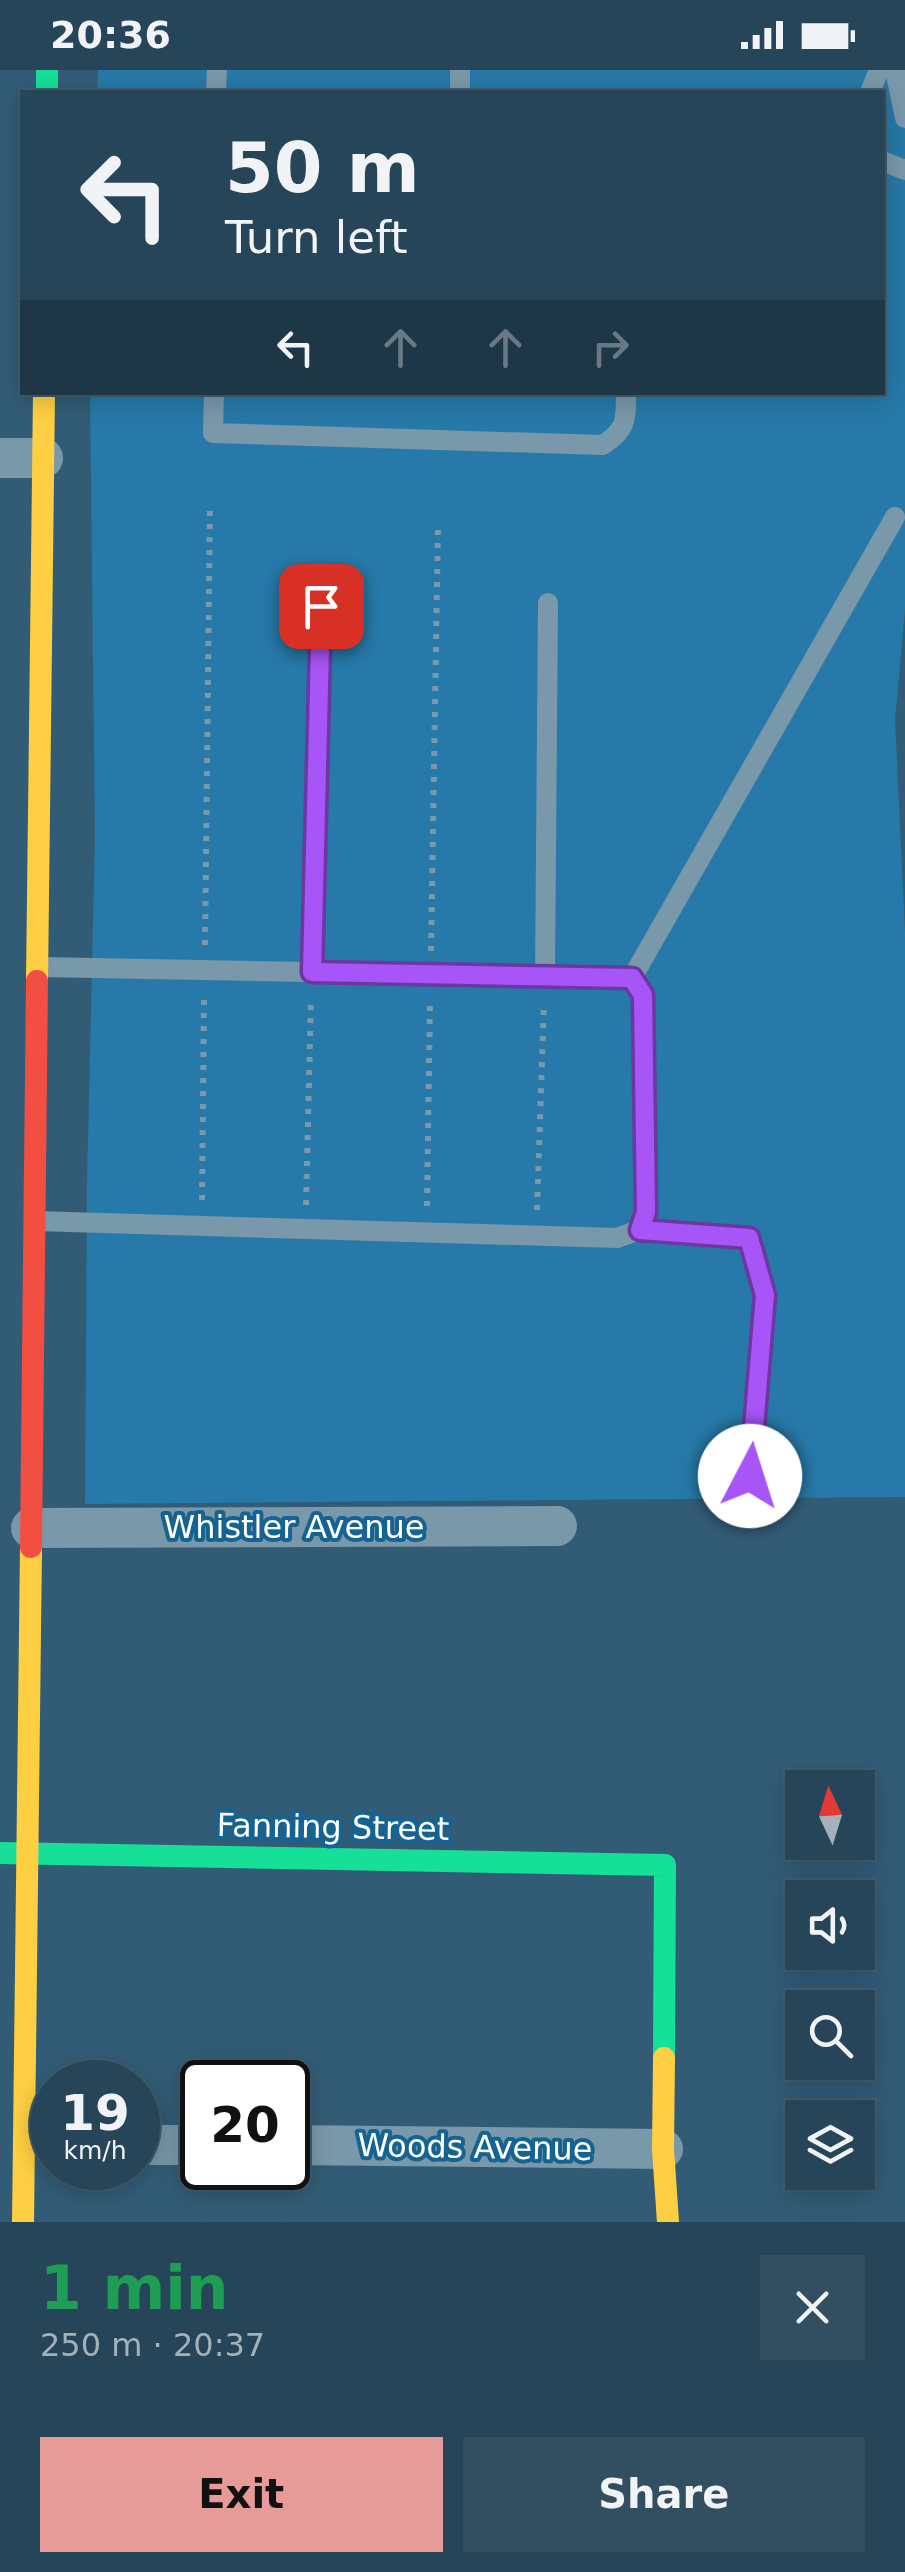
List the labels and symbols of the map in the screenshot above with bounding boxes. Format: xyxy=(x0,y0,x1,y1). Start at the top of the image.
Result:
pin xyxy=(279,564,364,649)
position arrow xyxy=(698,1424,802,1528)
street label: Whistler Avenue xyxy=(164,1508,424,1546)
north arrow xyxy=(785,1770,875,1860)
street label: Fanning Street xyxy=(216,1806,450,1848)
speed limit sign: 20 xyxy=(180,2060,310,2190)
street label: Woods Avenue xyxy=(357,2126,593,2168)

